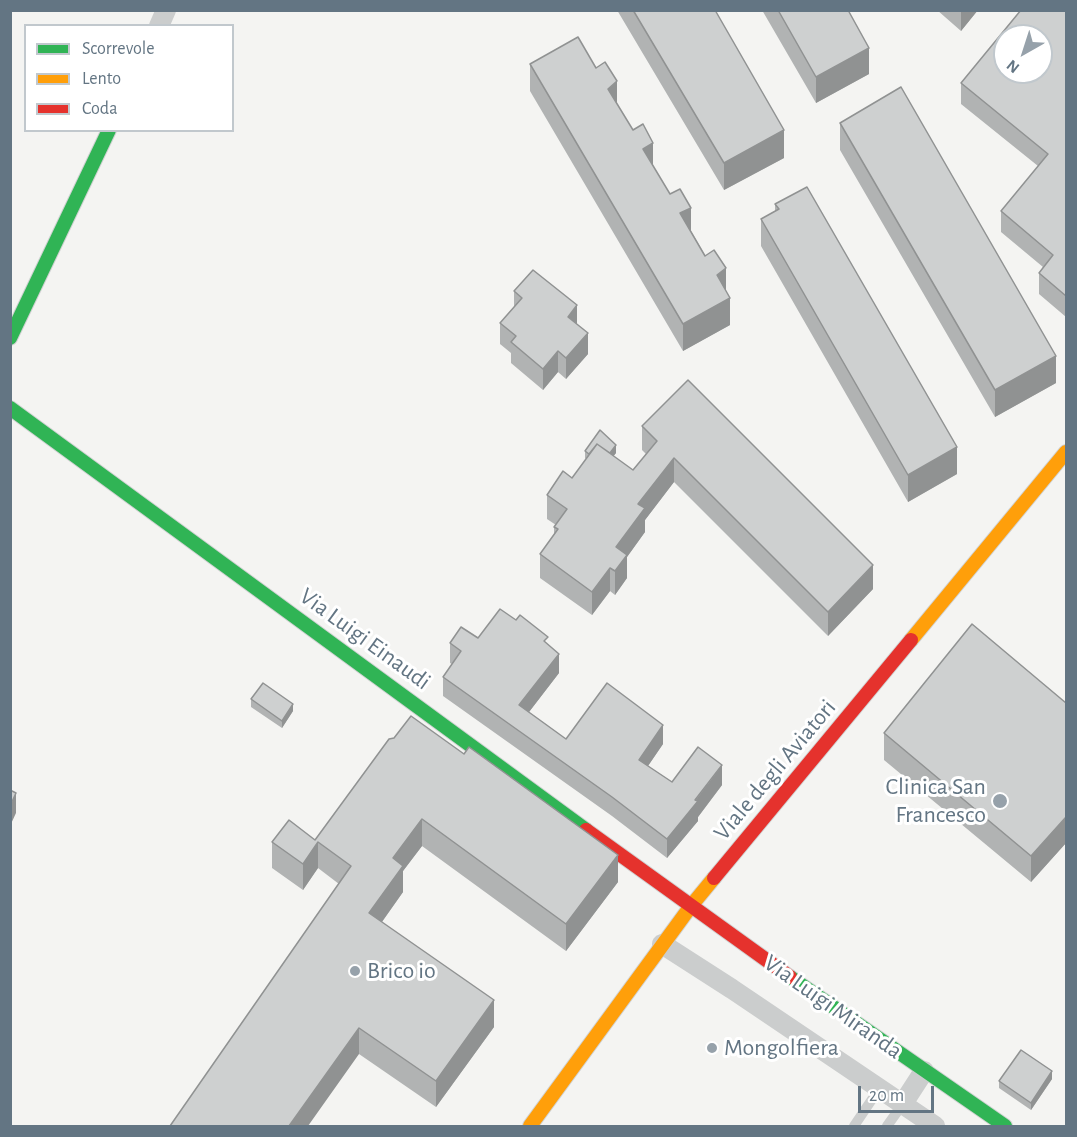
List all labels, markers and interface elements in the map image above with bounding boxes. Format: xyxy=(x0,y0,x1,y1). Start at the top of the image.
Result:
legend xyxy=(24,24,234,132)
north arrow xyxy=(993,24,1053,84)
text: Scorrevole xyxy=(82,40,155,58)
text: N xyxy=(1004,57,1022,76)
text: Lento xyxy=(82,70,121,88)
text: Coda xyxy=(82,100,117,118)
street label: Via Luigi Einaudi xyxy=(294,582,436,696)
street label: Viale degli Aviatori xyxy=(708,694,842,846)
place label: Clinica San Francesco xyxy=(885,773,986,829)
marker: Clinica San Francesco xyxy=(991,792,1009,810)
street label: Via Luigi Miranda xyxy=(758,948,908,1066)
place label: Brico io xyxy=(367,957,436,985)
marker: Brico io xyxy=(348,964,362,978)
place label: Mongolfiera xyxy=(724,1034,839,1062)
marker: Mongolfiera xyxy=(705,1041,719,1055)
scale bar xyxy=(861,1074,938,1112)
text: 20 m xyxy=(869,1087,904,1105)

